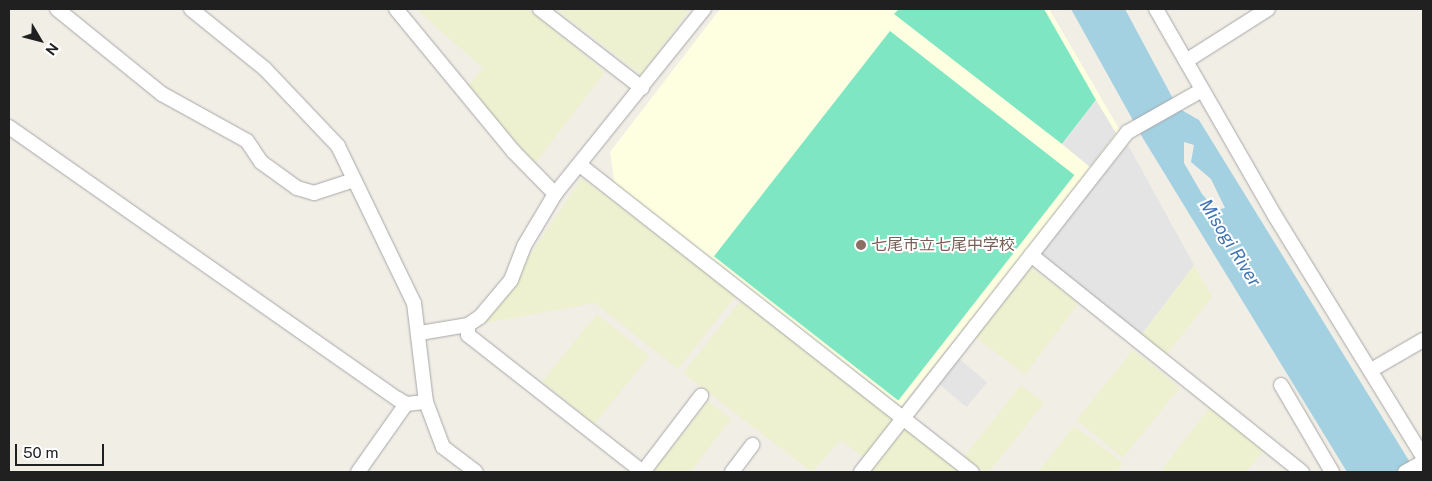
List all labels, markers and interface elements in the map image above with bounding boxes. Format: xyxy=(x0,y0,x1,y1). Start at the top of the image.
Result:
north arrow xyxy=(15,15,65,65)
text: N xyxy=(42,40,62,58)
water label: Misogi River xyxy=(1195,195,1265,291)
place label: 七尾市立七尾中学校 xyxy=(871,235,1015,255)
marker: 七尾市立七尾中学校 xyxy=(855,239,867,251)
scale bar xyxy=(18,434,106,466)
text: 50 m xyxy=(23,444,58,461)

